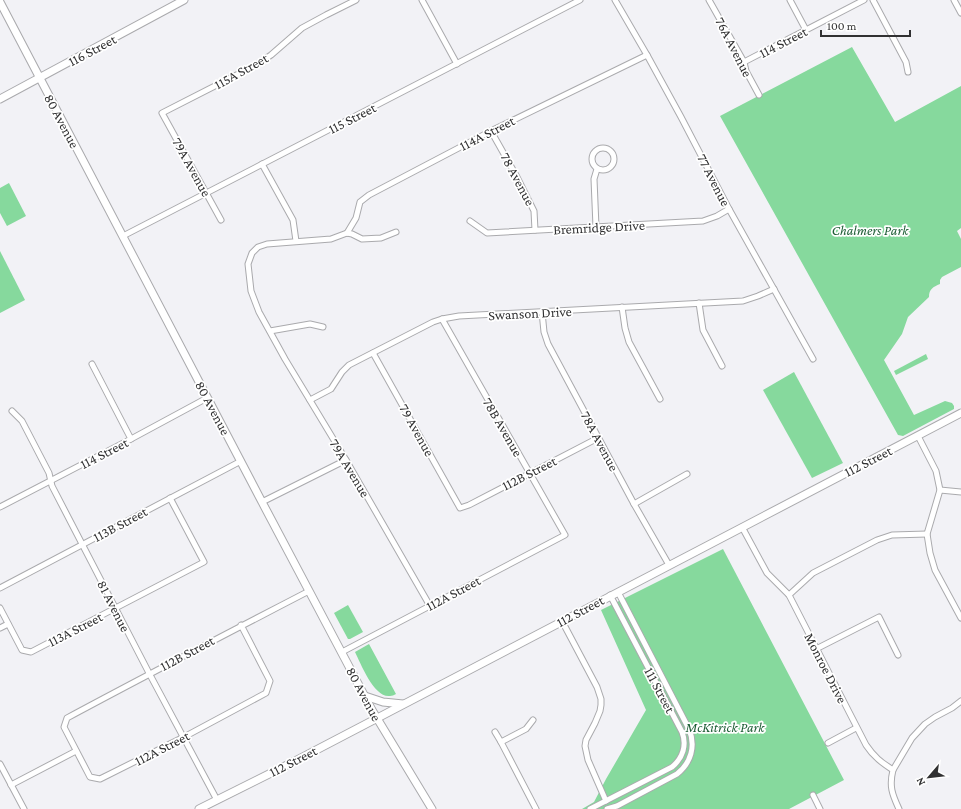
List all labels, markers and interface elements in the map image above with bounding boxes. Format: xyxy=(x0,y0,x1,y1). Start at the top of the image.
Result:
scale bar xyxy=(821,12,910,38)
street label: 76A Avenue xyxy=(712,14,756,80)
text: 100 m xyxy=(827,19,857,33)
street label: 114 Street xyxy=(756,23,810,61)
street label: 116 Street xyxy=(65,31,119,69)
street label: 115A Street xyxy=(211,50,271,92)
street label: 80 Avenue xyxy=(41,91,83,151)
street label: 115 Street xyxy=(326,99,379,137)
street label: 114A Street xyxy=(457,112,518,154)
street label: 79A Avenue xyxy=(169,135,215,199)
street label: 78 Avenue xyxy=(497,150,539,208)
street label: 77 Avenue xyxy=(694,151,734,209)
street label: Bremridge Drive xyxy=(553,217,645,237)
park label: Chalmers Park xyxy=(832,222,909,238)
street label: Swanson Drive xyxy=(488,303,572,323)
street label: 80 Avenue xyxy=(192,378,234,438)
street label: 78B Avenue xyxy=(480,395,526,459)
street label: 79 Avenue xyxy=(396,401,438,459)
street label: 78A Avenue xyxy=(578,408,622,474)
street label: 114 Street xyxy=(77,434,131,472)
street label: 79A Avenue xyxy=(326,436,374,500)
street label: 112 Street xyxy=(841,442,895,480)
street label: 112B Street xyxy=(499,452,559,494)
street label: 113B Street xyxy=(90,503,150,545)
street label: 112A Street xyxy=(423,572,483,614)
street label: 81 Avenue xyxy=(94,577,134,635)
street label: 112 Street xyxy=(554,592,607,630)
street label: 113A Street xyxy=(45,608,105,650)
street label: Monroe Drive xyxy=(801,630,851,706)
street label: 112B Street xyxy=(157,632,217,674)
street label: 80 Avenue xyxy=(343,664,385,724)
street label: 111 Street xyxy=(641,664,679,716)
park label: McKitrick Park xyxy=(685,719,765,735)
street label: 112A Street xyxy=(132,727,192,769)
street label: 112 Street xyxy=(266,742,320,780)
north arrow xyxy=(909,757,949,797)
text: N xyxy=(913,775,927,788)

